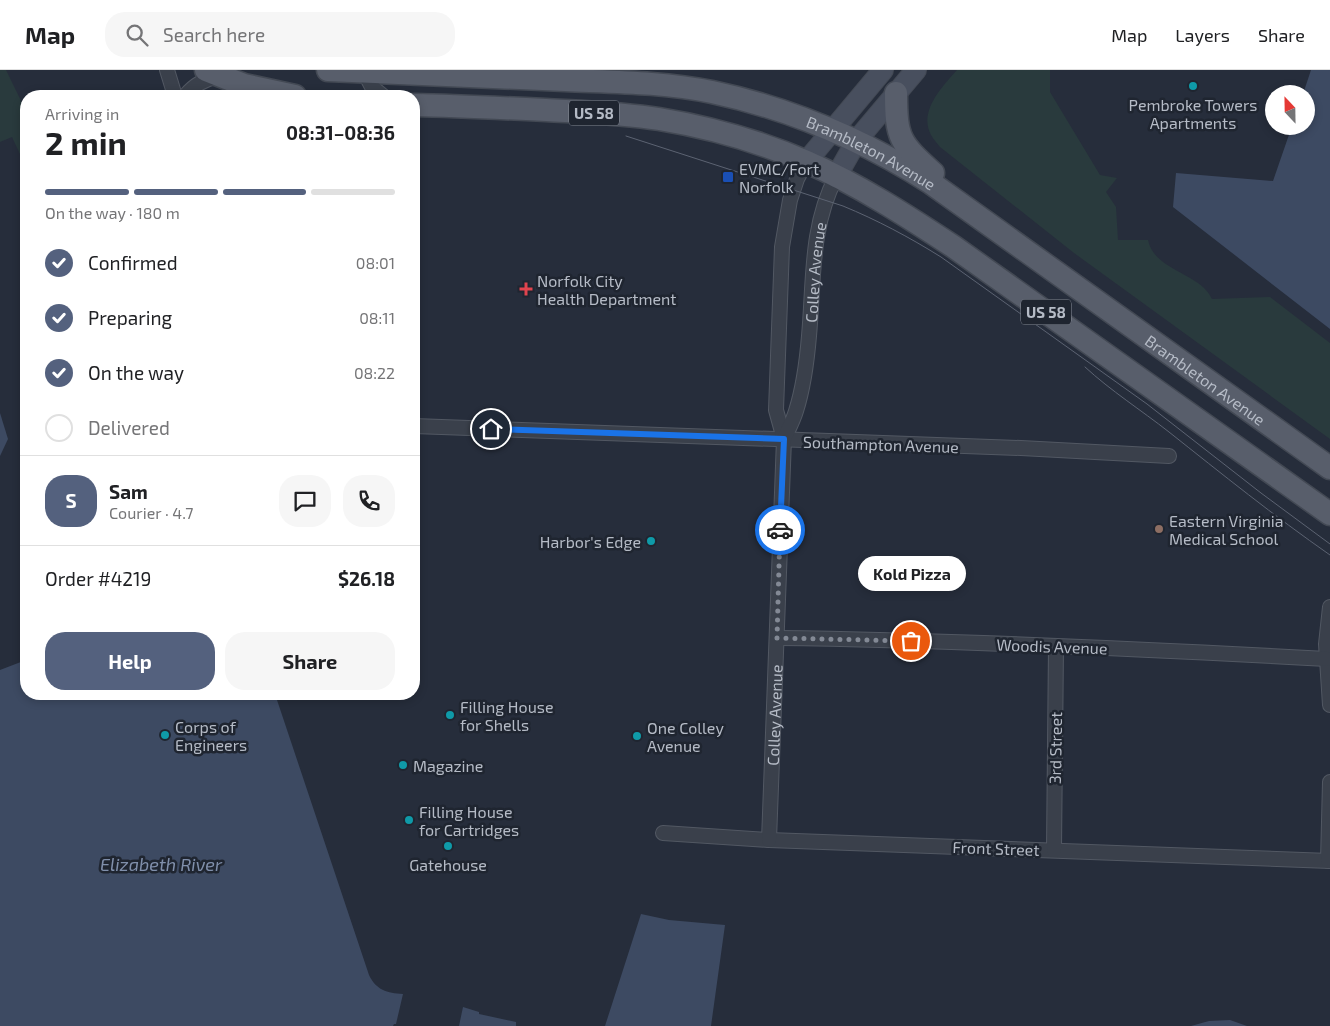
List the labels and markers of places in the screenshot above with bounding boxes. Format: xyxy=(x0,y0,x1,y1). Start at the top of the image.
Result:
marker: Pembroke Towers Apartments xyxy=(1187,80,1199,92)
place label: Pembroke Towers Apartments xyxy=(1129,95,1257,132)
place label: EVMC/Fort Norfolk xyxy=(739,159,819,196)
marker: EVMC/Fort Norfolk xyxy=(721,170,735,184)
place label: Norfolk City Health Department xyxy=(537,271,676,308)
marker: Norfolk City Health Department xyxy=(519,282,533,296)
pin xyxy=(470,408,512,450)
place label: Eastern Virginia Medical School xyxy=(1169,511,1283,548)
marker: Eastern Virginia Medical School xyxy=(1153,523,1165,535)
place label: Harbor's Edge xyxy=(540,532,641,551)
marker: Harbor's Edge xyxy=(645,535,657,547)
callout: Kold Pizza xyxy=(857,556,965,591)
pin xyxy=(890,620,932,662)
place label: Filling House for Shells xyxy=(460,697,553,734)
marker: Filling House for Shells xyxy=(444,709,456,721)
place label: Corps of Engineers xyxy=(175,717,247,754)
place label: One Colley Avenue xyxy=(647,718,724,755)
marker: Corps of Engineers xyxy=(159,729,171,741)
marker: One Colley Avenue xyxy=(631,730,643,742)
place label: Magazine xyxy=(413,756,483,775)
marker: Magazine xyxy=(397,759,409,771)
place label: Filling House for Cartridges xyxy=(419,802,519,839)
marker: Filling House for Cartridges xyxy=(403,814,415,826)
marker: Gatehouse xyxy=(442,840,454,852)
place label: Gatehouse xyxy=(409,855,487,874)

